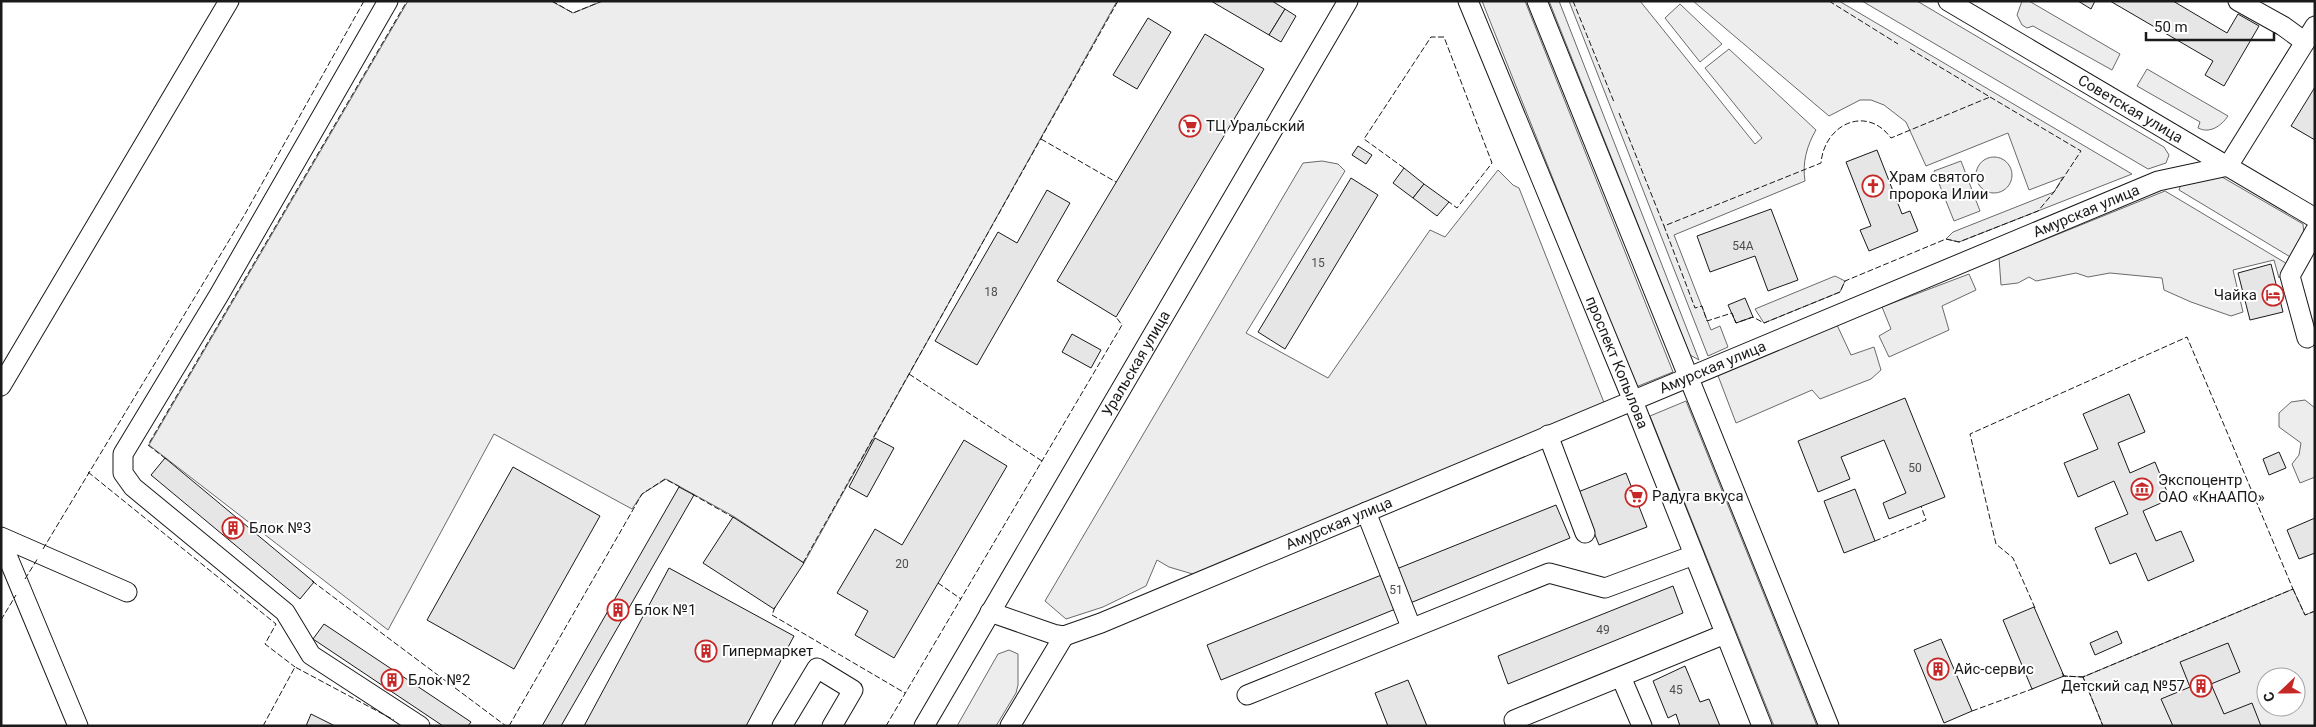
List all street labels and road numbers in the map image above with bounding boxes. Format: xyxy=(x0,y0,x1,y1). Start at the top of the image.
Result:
street label: Советская улица xyxy=(2075,71,2186,147)
street label: Амурская улица xyxy=(2030,181,2142,241)
street label: проспект Копылова xyxy=(1582,294,1652,431)
street label: Уральская улица xyxy=(1098,307,1174,420)
street label: Амурская улица xyxy=(1657,337,1769,398)
street label: Амурская улица xyxy=(1283,493,1395,554)

